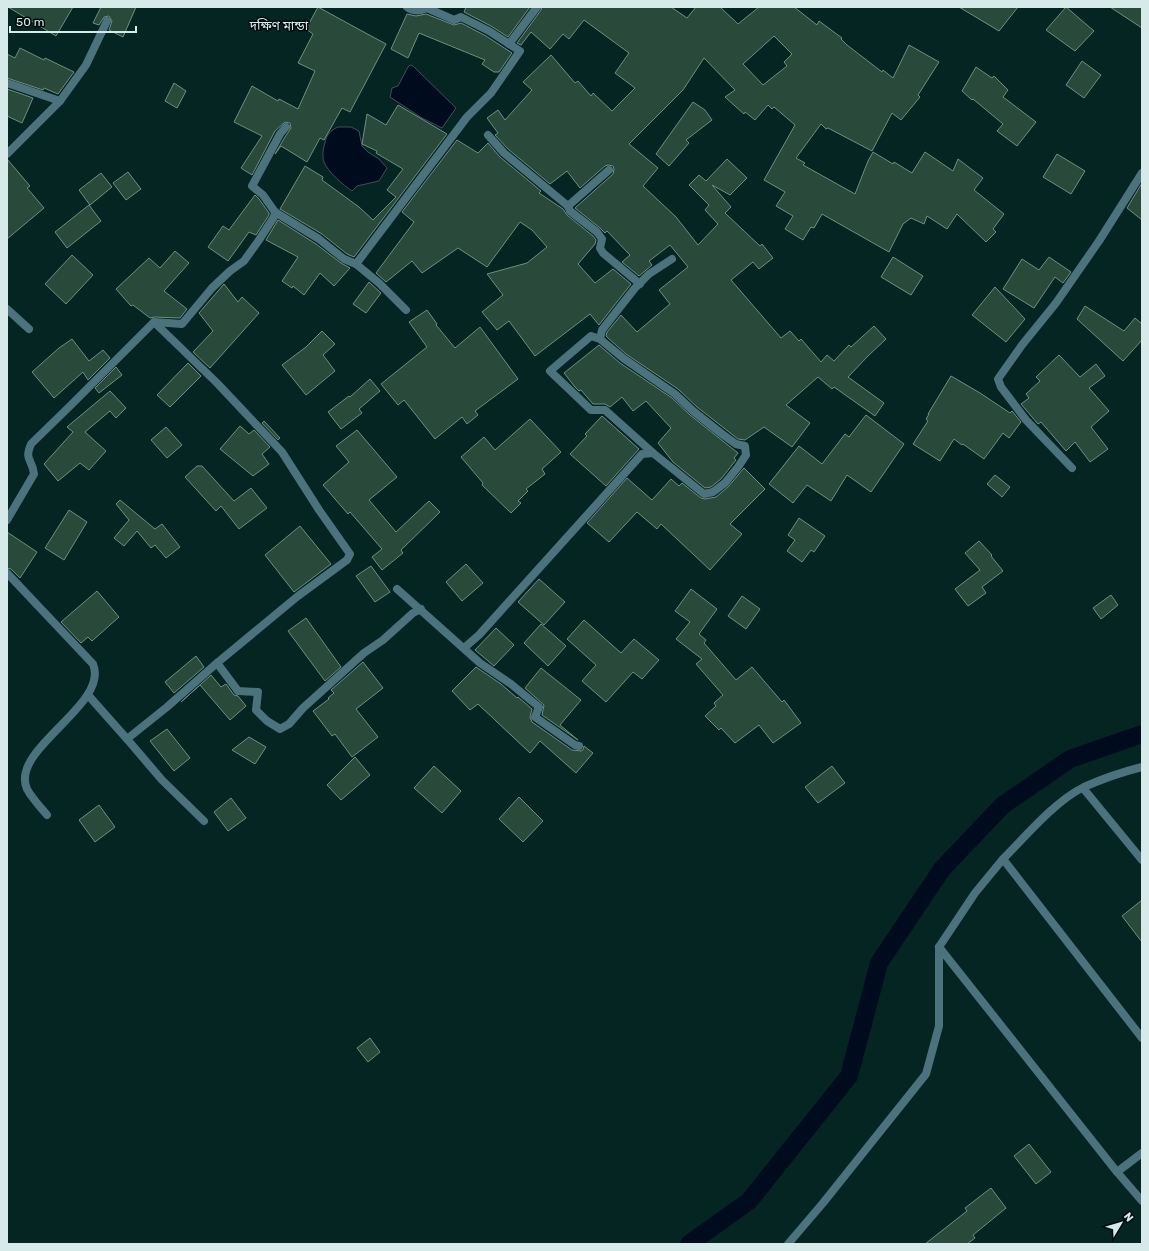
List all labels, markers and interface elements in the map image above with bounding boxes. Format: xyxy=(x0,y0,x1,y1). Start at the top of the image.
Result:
scale bar xyxy=(10,8,136,34)
text: 50 m xyxy=(16,15,44,29)
district label: দক্ষিণ মান্ডা xyxy=(249,18,309,33)
north arrow xyxy=(1101,1203,1141,1243)
text: N xyxy=(1121,1210,1136,1224)

